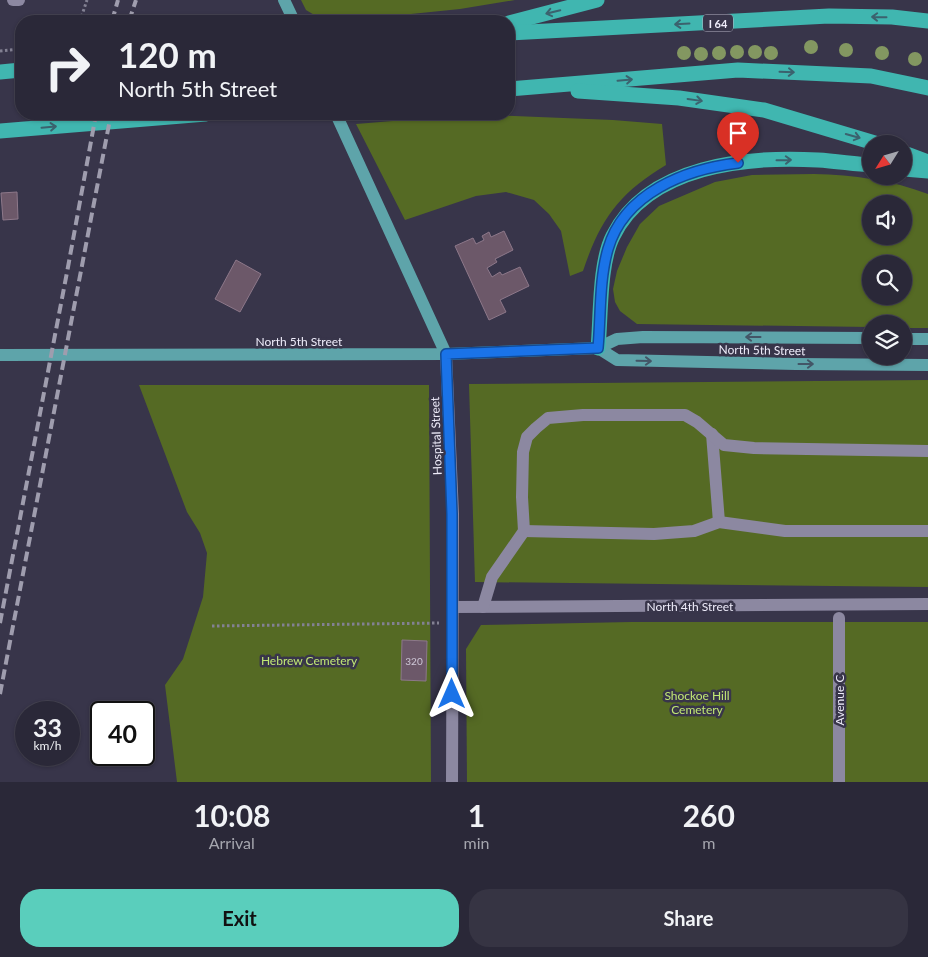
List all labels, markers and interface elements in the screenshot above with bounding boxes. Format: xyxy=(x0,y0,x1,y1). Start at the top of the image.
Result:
one-way arrow xyxy=(546,8,562,17)
one-way arrow xyxy=(872,12,888,22)
road number: I 64 xyxy=(703,14,733,32)
one-way arrow xyxy=(674,20,690,29)
text: 120 m xyxy=(118,33,217,75)
icon: right xyxy=(35,35,100,100)
one-way arrow xyxy=(779,68,795,77)
text: North 5th Street xyxy=(118,75,277,102)
one-way arrow xyxy=(617,75,633,84)
one-way arrow xyxy=(686,95,702,105)
pin xyxy=(717,112,759,163)
icon: arrive xyxy=(724,119,752,147)
one-way arrow xyxy=(40,122,56,132)
one-way arrow xyxy=(844,132,860,142)
north arrow xyxy=(862,135,912,185)
map controls xyxy=(862,135,912,365)
one-way arrow xyxy=(776,155,792,165)
button: sound xyxy=(862,195,912,245)
button: search xyxy=(862,255,912,305)
button: layers xyxy=(862,315,912,365)
one-way arrow xyxy=(745,332,761,342)
street label: North 5th Street xyxy=(256,334,343,349)
street label: North 5th Street xyxy=(718,342,806,358)
one-way arrow xyxy=(635,356,651,366)
one-way arrow xyxy=(798,359,814,369)
street label: Hospital Street xyxy=(427,396,445,475)
street label: North 4th Street xyxy=(647,599,734,614)
park label: Hebrew Cemetery xyxy=(261,653,358,668)
house number: 320 xyxy=(405,655,423,667)
position arrow xyxy=(425,667,477,719)
street label: Avenue C xyxy=(832,675,847,725)
park label: Shockoe Hill Cemetery xyxy=(664,688,730,717)
speed limit sign: 40 xyxy=(90,701,155,766)
text: 33 xyxy=(33,712,62,742)
text: km/h xyxy=(33,738,62,753)
text: 10:08 xyxy=(193,797,270,833)
text: 1 xyxy=(468,797,485,833)
text: 260 xyxy=(683,797,735,833)
text: Arrival xyxy=(209,833,255,852)
text: min xyxy=(464,833,490,852)
text: m xyxy=(702,833,715,852)
button: Exit xyxy=(20,889,459,947)
button: Share xyxy=(469,889,908,947)

